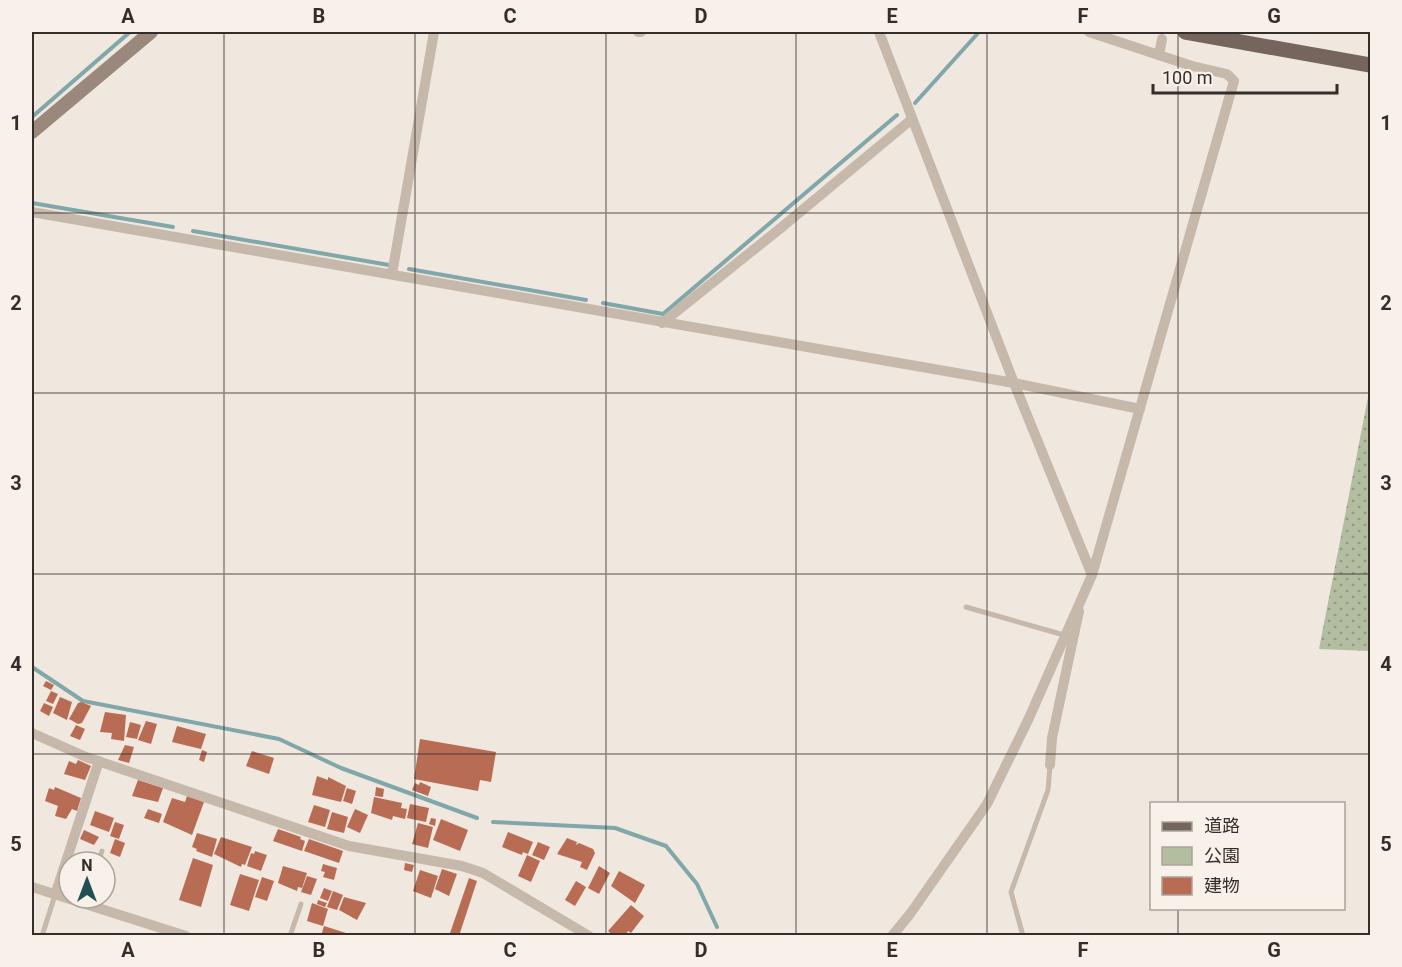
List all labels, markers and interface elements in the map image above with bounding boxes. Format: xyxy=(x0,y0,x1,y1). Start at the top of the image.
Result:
text: A xyxy=(121,4,135,28)
text: B xyxy=(313,4,325,28)
text: C xyxy=(503,4,517,28)
text: D xyxy=(695,4,708,28)
text: E xyxy=(886,4,898,28)
text: F xyxy=(1078,4,1089,28)
text: G xyxy=(1267,4,1281,28)
scale bar xyxy=(1153,57,1338,95)
text: 100 m xyxy=(1162,67,1213,88)
text: 1 xyxy=(10,111,22,135)
text: 1 xyxy=(1380,111,1392,135)
text: 2 xyxy=(10,291,22,315)
text: 2 xyxy=(1380,291,1392,315)
text: 3 xyxy=(10,471,22,495)
text: 3 xyxy=(1380,471,1392,495)
text: 4 xyxy=(10,652,22,676)
text: 4 xyxy=(1380,652,1392,676)
legend xyxy=(1150,802,1345,910)
text: 道路 xyxy=(1204,815,1240,836)
text: 5 xyxy=(10,832,22,856)
text: 5 xyxy=(1380,832,1392,856)
text: 公園 xyxy=(1204,845,1240,866)
north arrow xyxy=(57,850,117,910)
text: N xyxy=(81,856,93,875)
text: 建物 xyxy=(1204,875,1240,896)
text: A xyxy=(121,938,135,962)
text: B xyxy=(313,938,325,962)
text: C xyxy=(503,938,517,962)
text: D xyxy=(695,938,708,962)
text: E xyxy=(886,938,898,962)
text: F xyxy=(1078,938,1089,962)
text: G xyxy=(1267,938,1281,962)

